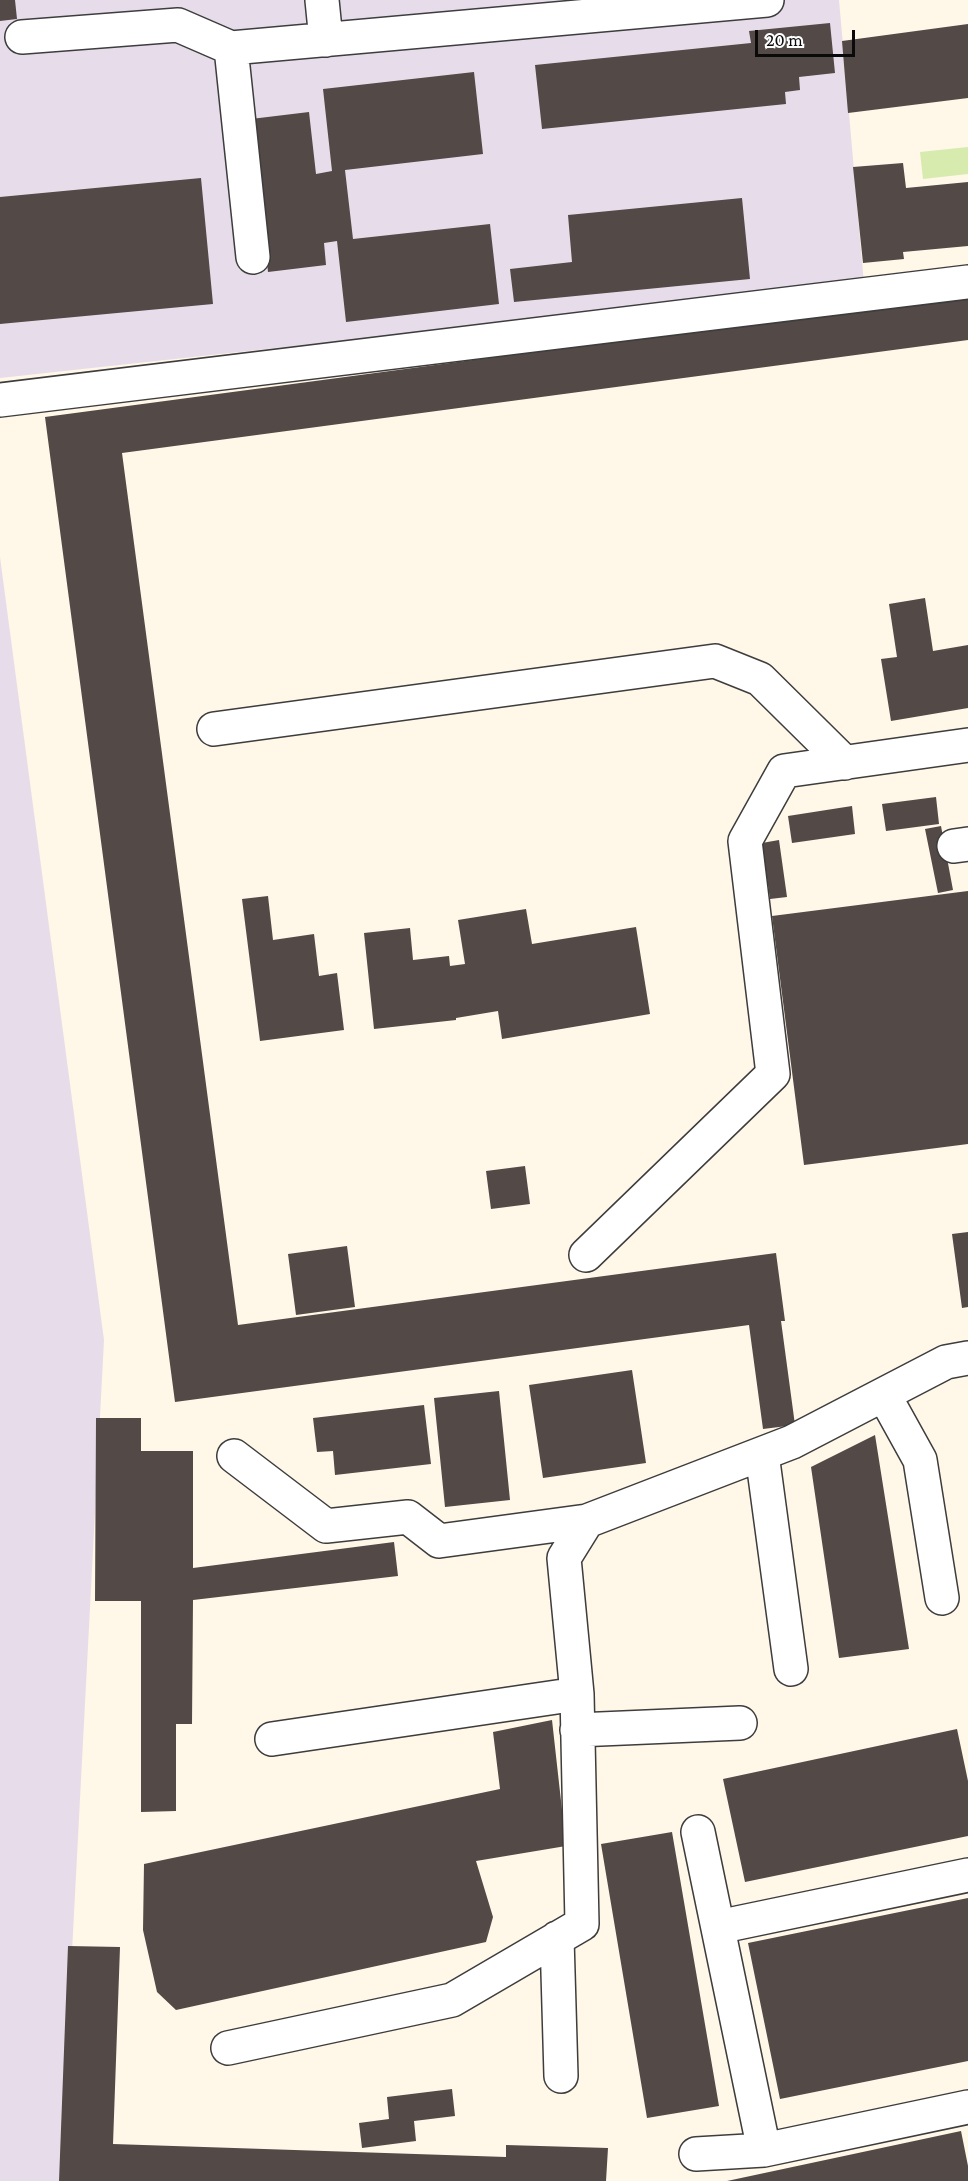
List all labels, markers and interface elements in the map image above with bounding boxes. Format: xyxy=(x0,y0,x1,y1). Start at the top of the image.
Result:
scale bar xyxy=(758,18,858,56)
text: 20 m xyxy=(766,30,803,50)

